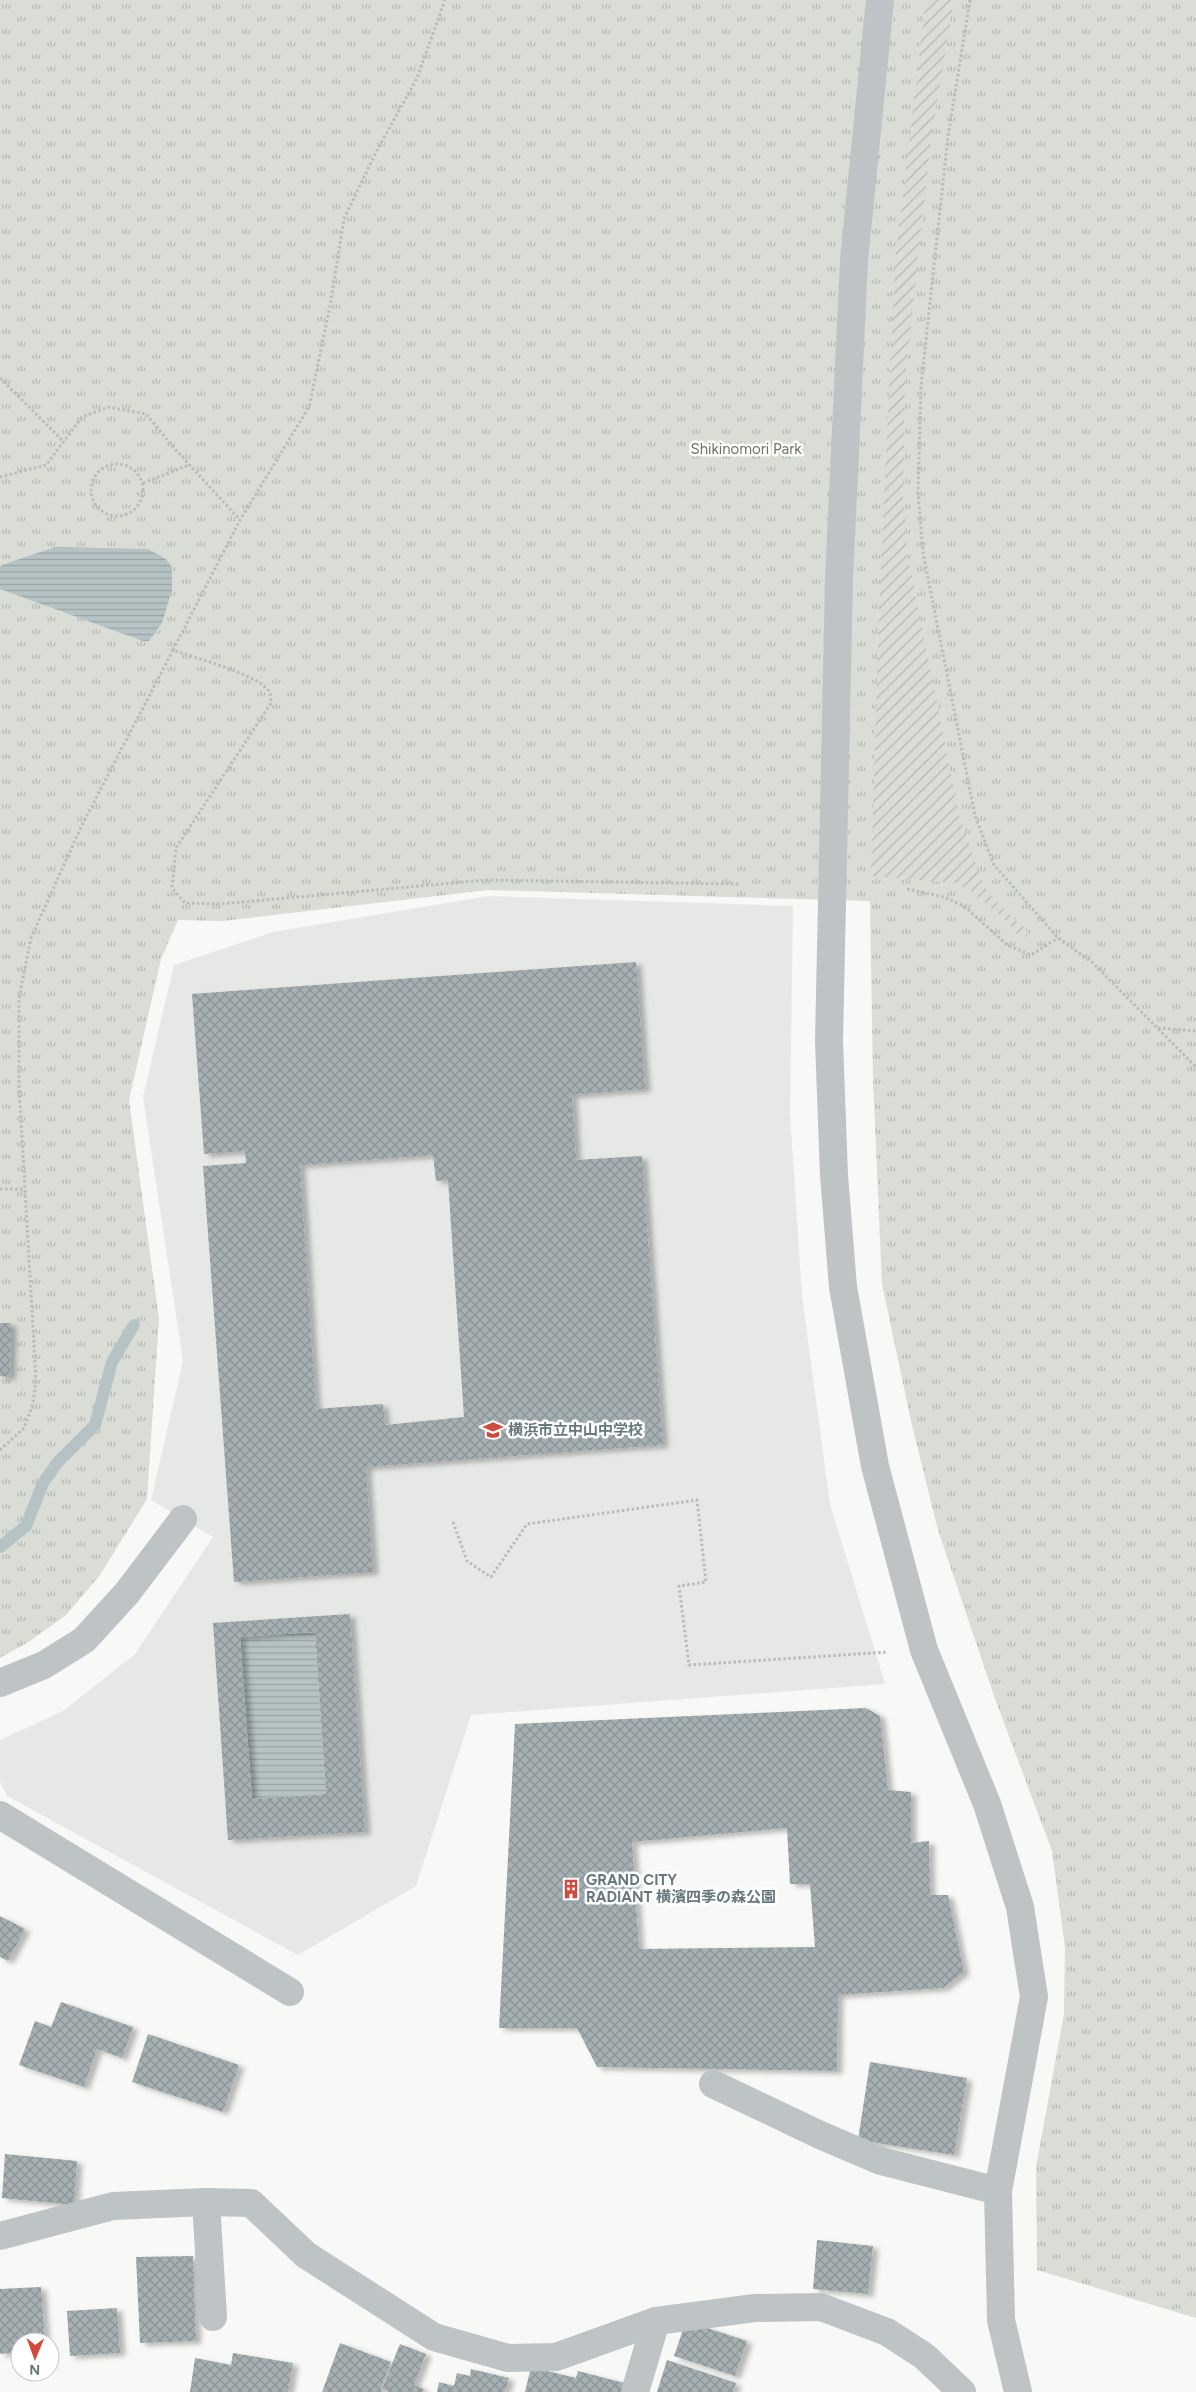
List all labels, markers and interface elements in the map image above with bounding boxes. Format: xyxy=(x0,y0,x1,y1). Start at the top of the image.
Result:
park label: Shikinomori Park xyxy=(690,440,802,458)
school or university icon: 横浜市立中山中学校 xyxy=(482,1419,504,1441)
place label: 横浜市立中山中学校 xyxy=(508,1421,643,1439)
place label: GRAND CITY RADIANT 横濱四季の森公園 xyxy=(586,1871,776,1906)
building icon: GRAND CITY RADIANT 横濱四季の森公園 xyxy=(560,1878,582,1900)
north arrow xyxy=(10,2332,60,2382)
text: N xyxy=(29,2361,40,2378)

